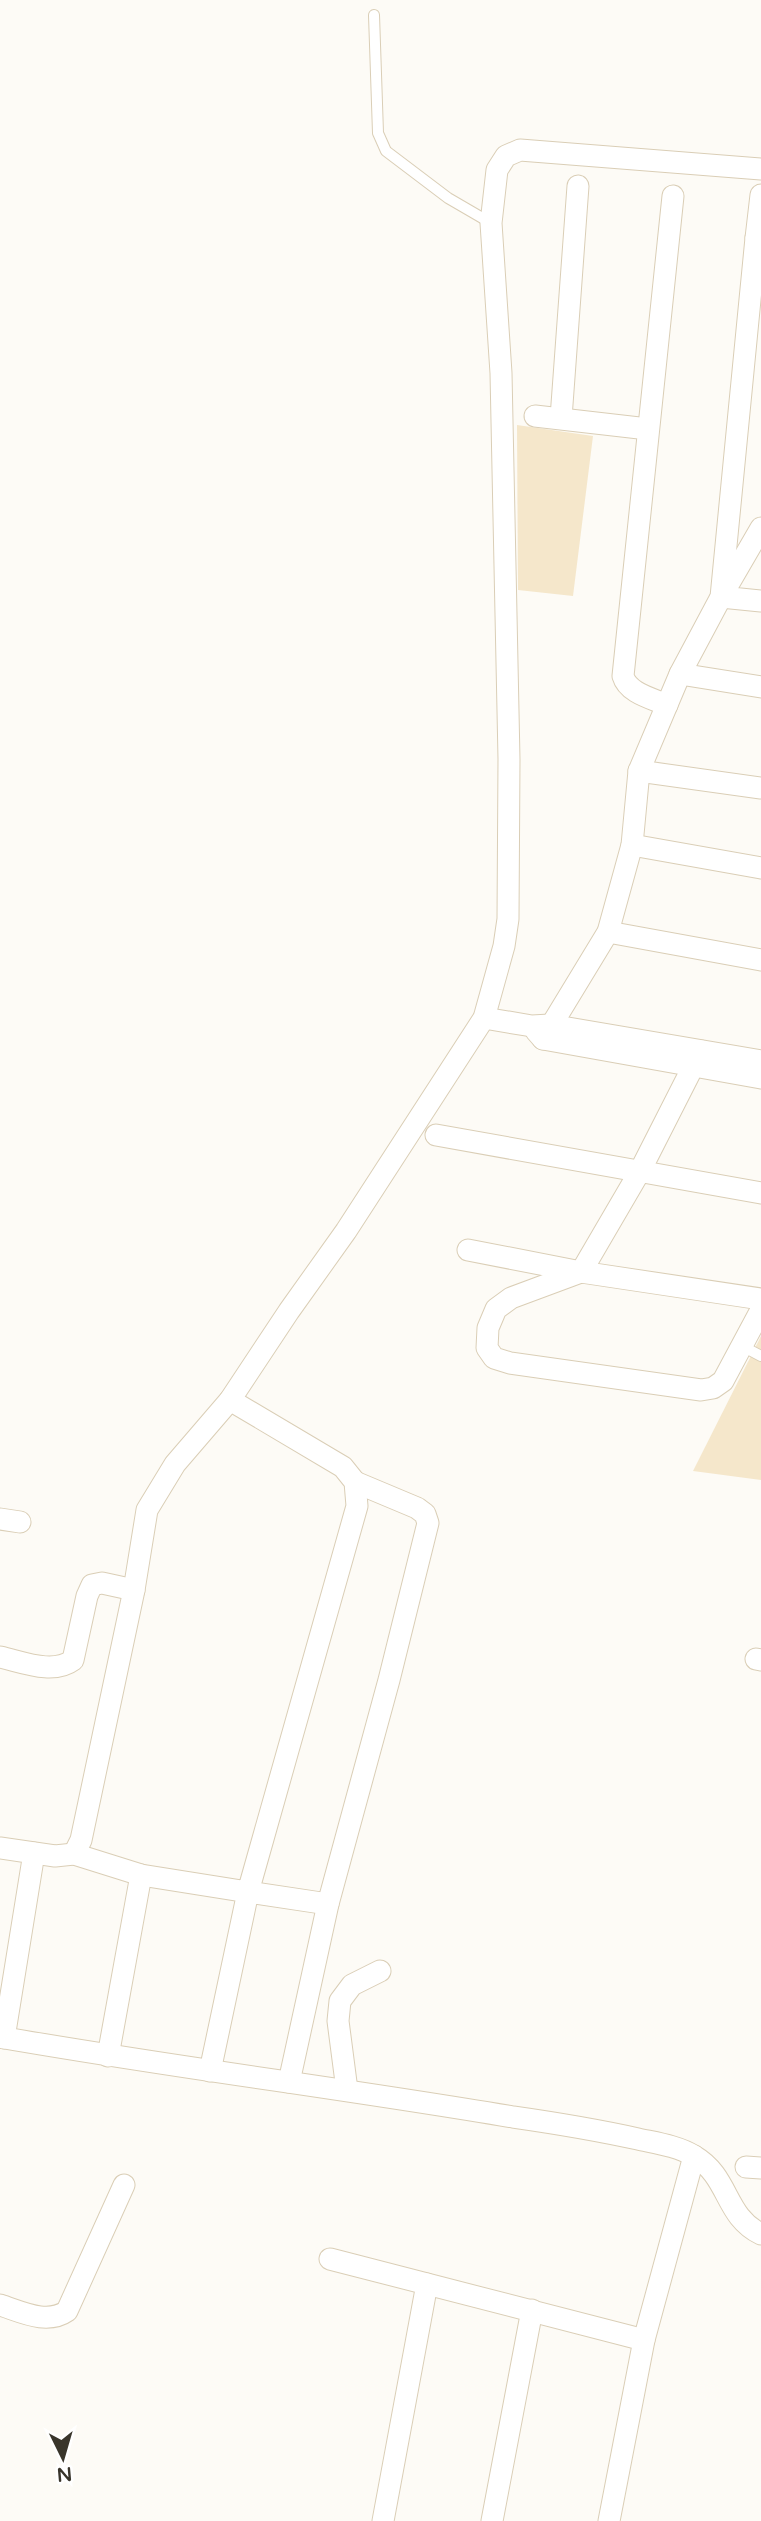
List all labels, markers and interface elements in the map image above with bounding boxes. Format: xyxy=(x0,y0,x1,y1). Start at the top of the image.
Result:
north arrow xyxy=(28,2423,98,2493)
text: N xyxy=(56,2462,73,2486)

